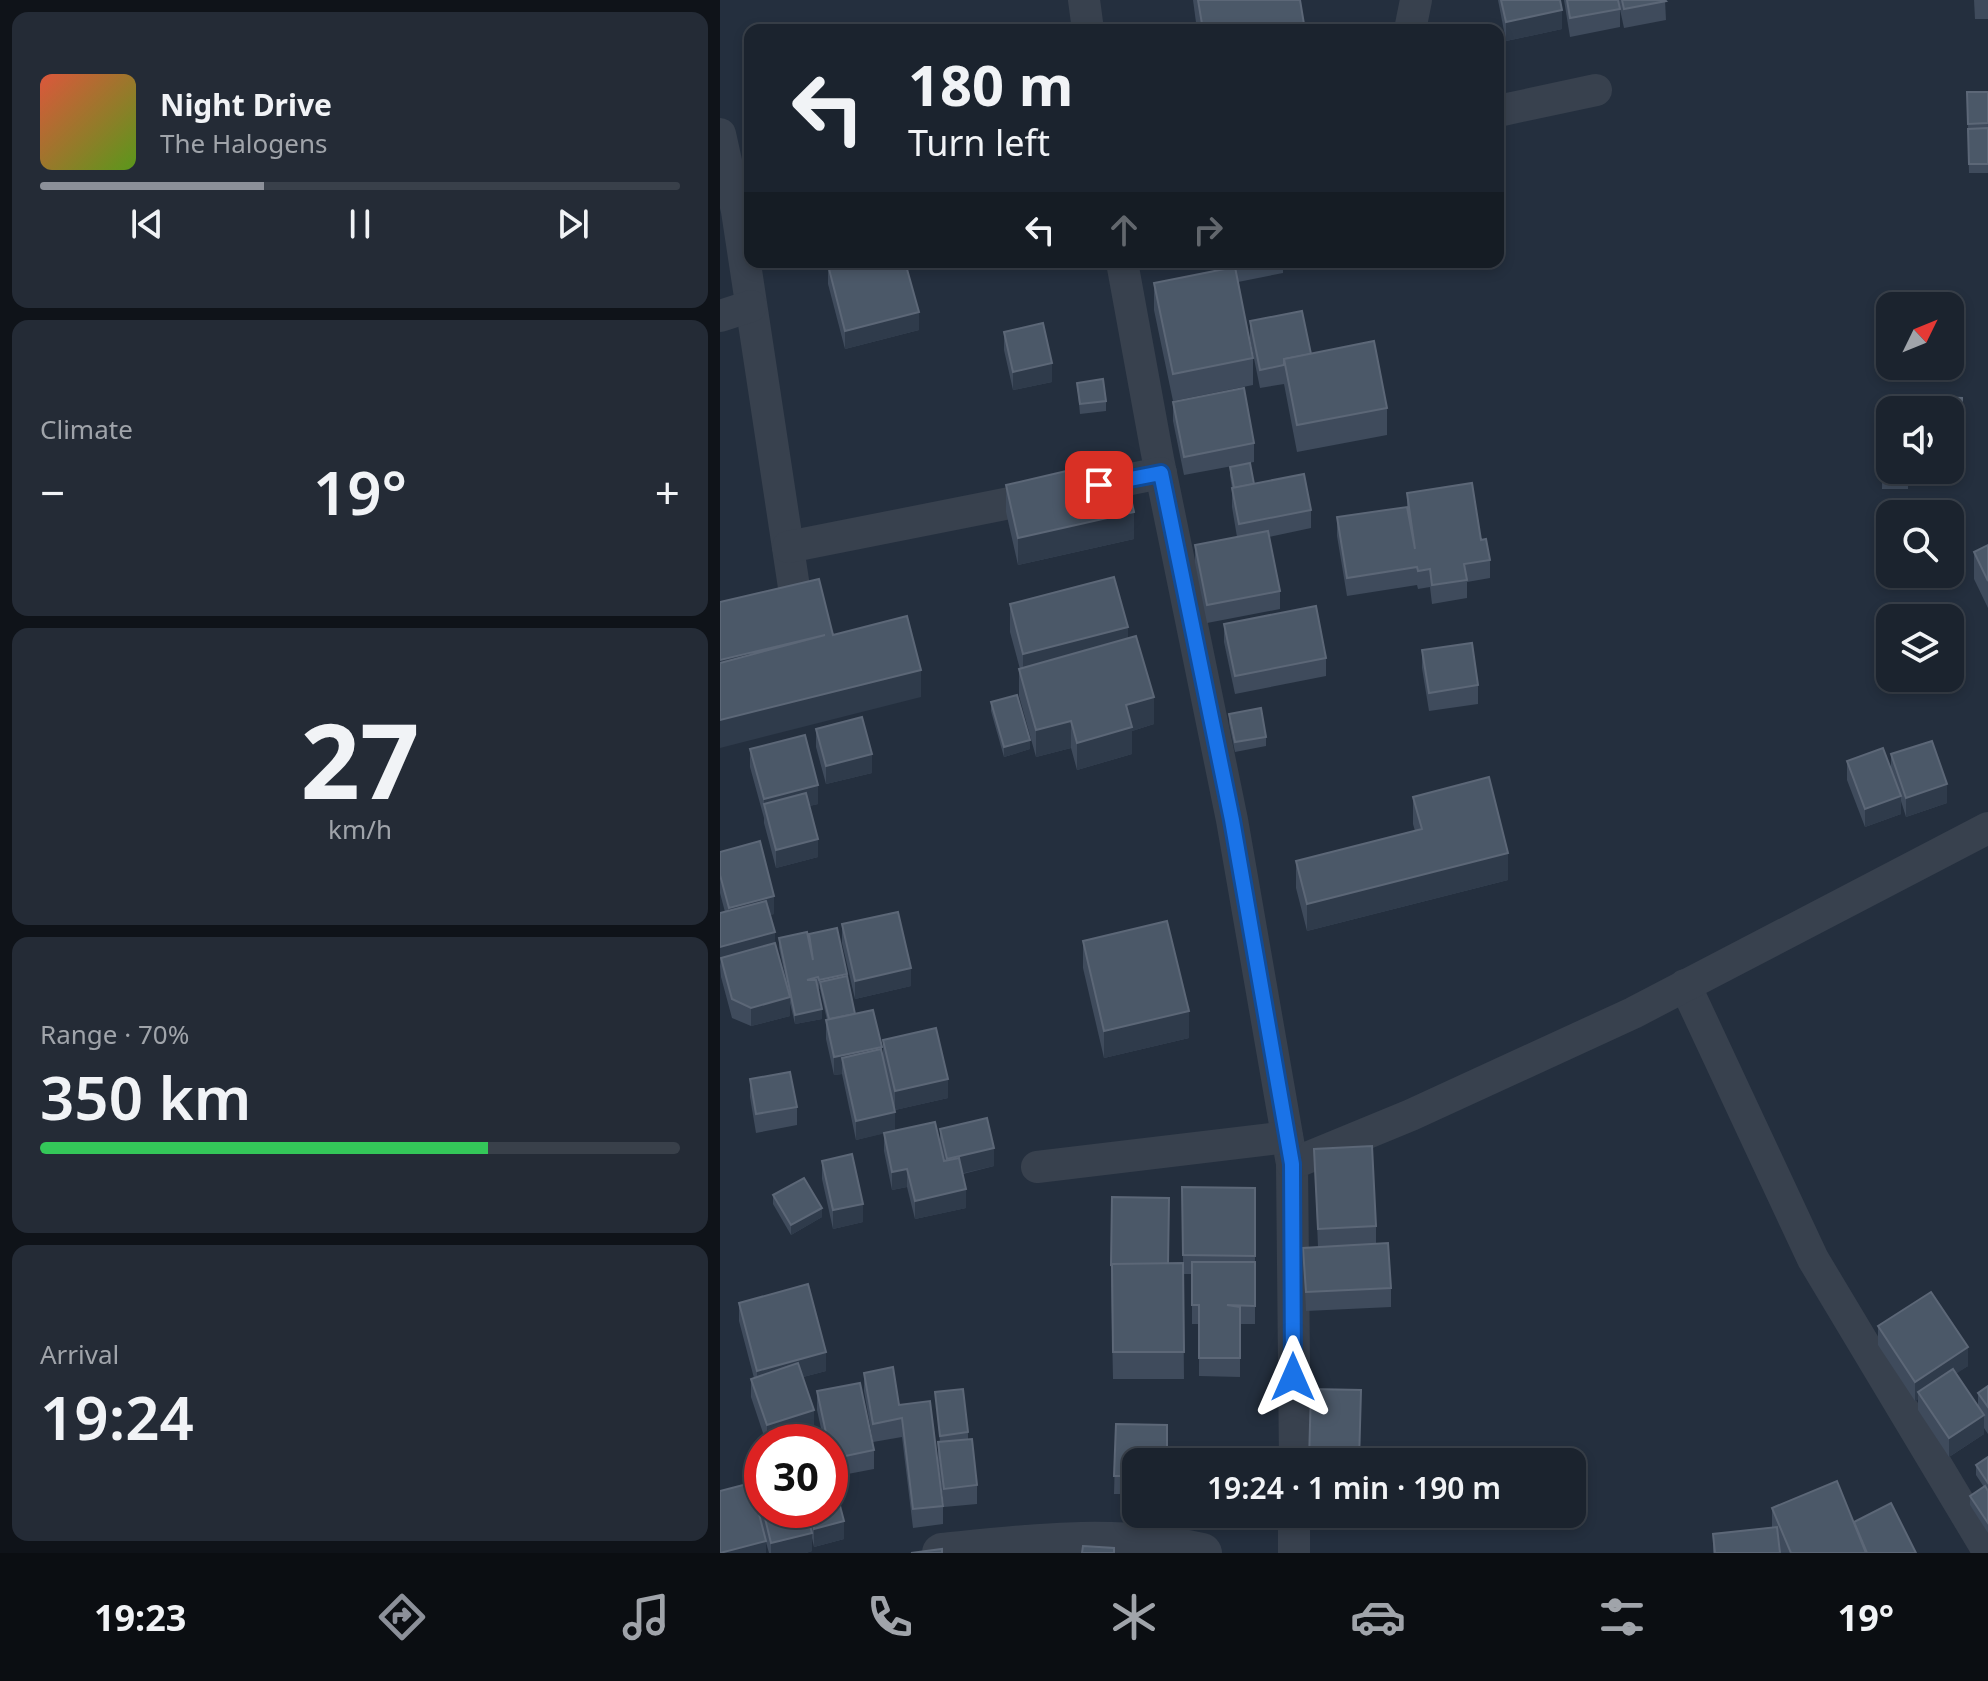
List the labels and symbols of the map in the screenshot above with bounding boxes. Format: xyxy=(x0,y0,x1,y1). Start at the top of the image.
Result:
north arrow xyxy=(1876,292,1964,380)
pin xyxy=(1065,451,1133,519)
position arrow xyxy=(1251,1335,1335,1419)
speed limit sign: 30 xyxy=(744,1424,848,1528)

